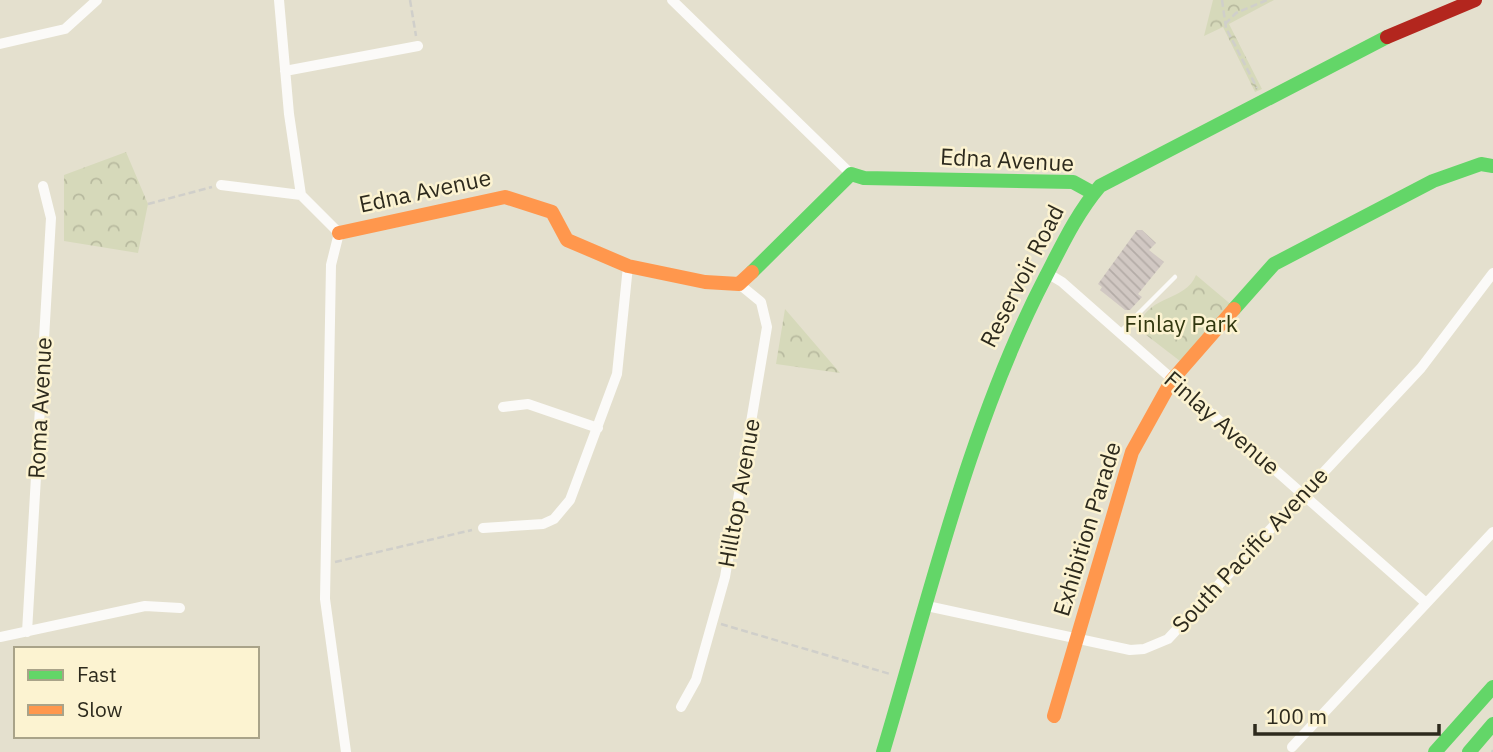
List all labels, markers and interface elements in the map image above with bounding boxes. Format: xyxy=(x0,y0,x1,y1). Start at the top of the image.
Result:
street label: Edna Avenue xyxy=(939,141,1075,177)
street label: Edna Avenue xyxy=(356,161,493,219)
street label: Reservoir Road xyxy=(972,199,1070,352)
park label: Finlay Park xyxy=(1124,308,1238,338)
street label: Roma Avenue xyxy=(20,336,58,480)
street label: Finlay Avenue xyxy=(1159,364,1287,481)
street label: Hilltop Avenue xyxy=(710,416,766,570)
street label: Exhibition Parade xyxy=(1045,438,1127,620)
street label: South Pacific Avenue xyxy=(1165,460,1334,639)
legend xyxy=(14,647,259,738)
text: Fast xyxy=(77,660,117,688)
scale bar xyxy=(1255,692,1439,736)
text: Slow xyxy=(77,695,123,723)
text: 100 m xyxy=(1266,702,1327,730)

